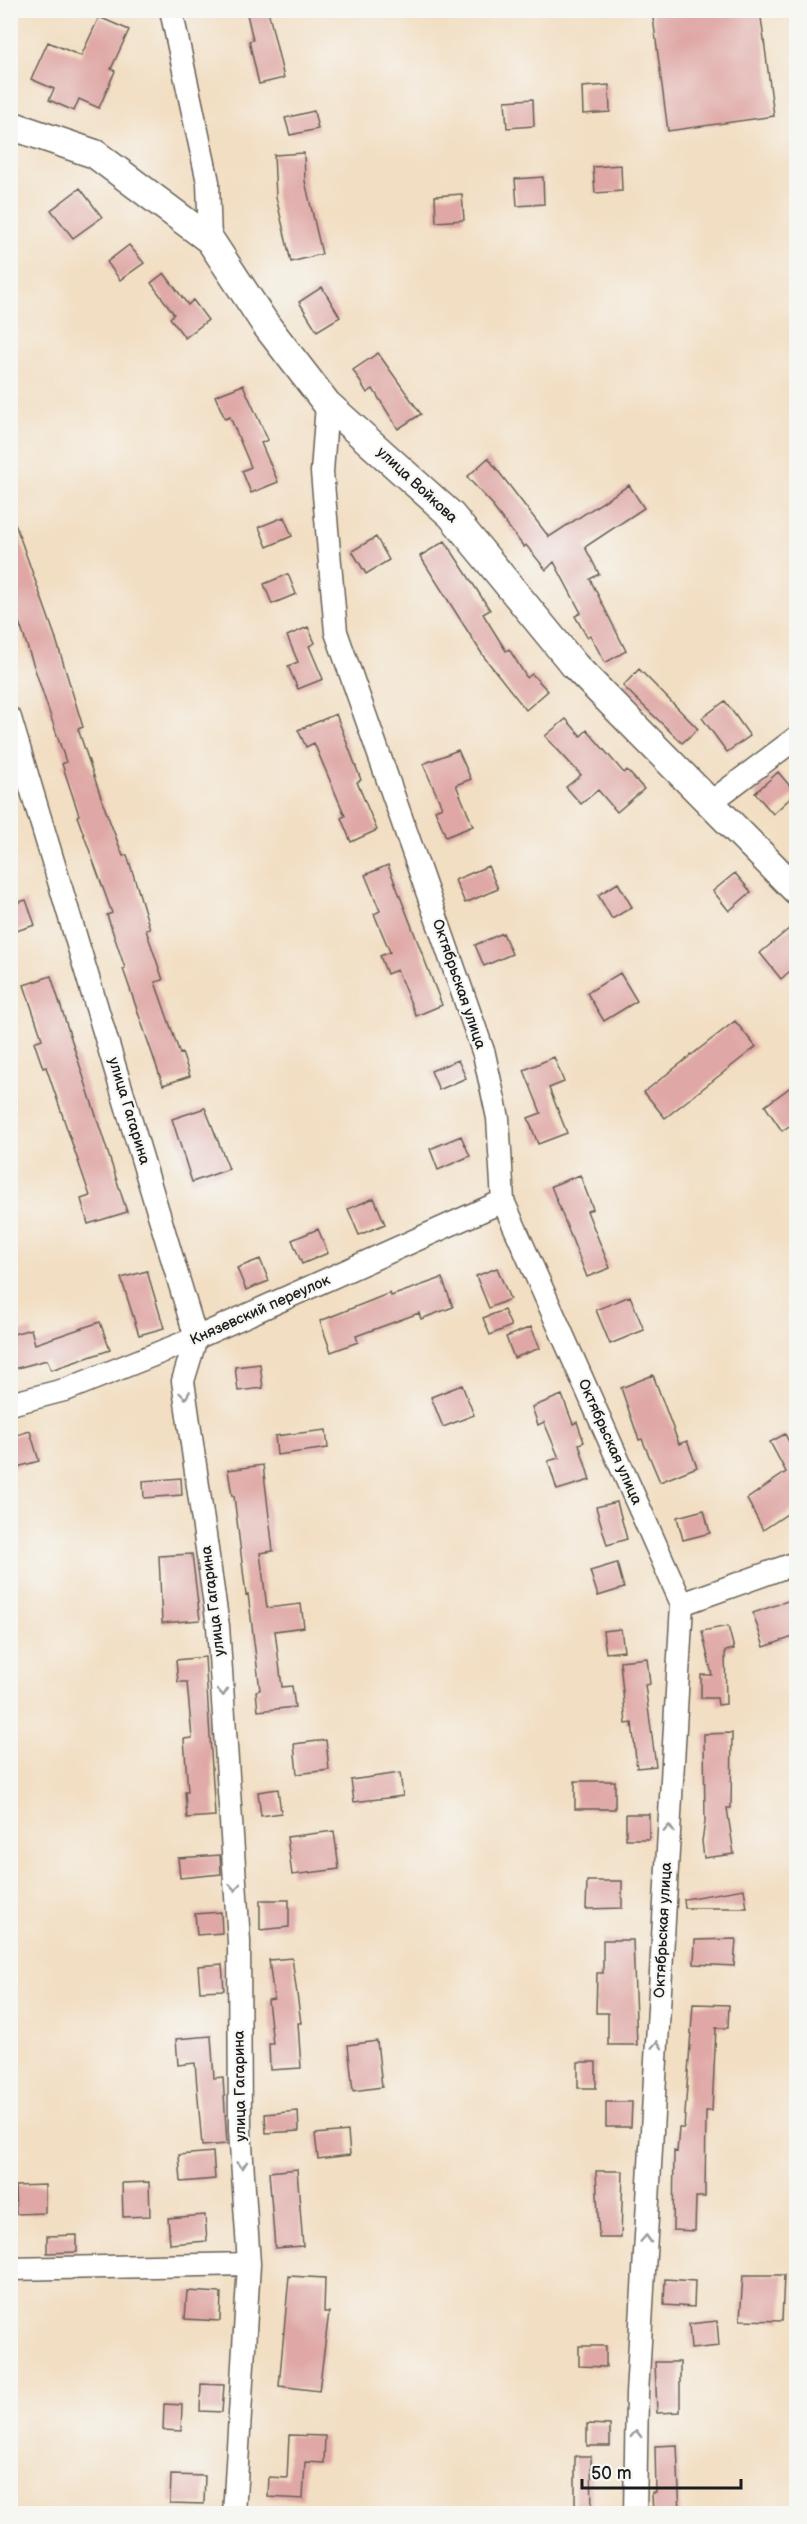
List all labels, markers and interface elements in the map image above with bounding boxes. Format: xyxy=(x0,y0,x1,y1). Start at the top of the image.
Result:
street label: улица Войкова xyxy=(373,443,462,527)
street label: Октябрьская улица xyxy=(428,917,490,1052)
street label: улица Гагарина xyxy=(104,1055,154,1167)
street label: Князевский переулок xyxy=(187,1271,333,1349)
street label: Октябрьская улица xyxy=(574,1376,646,1508)
one-way arrow xyxy=(178,1390,190,1399)
street label: улица Гагарина xyxy=(197,1545,229,1657)
one-way arrow xyxy=(216,1688,229,1697)
one-way arrow xyxy=(663,1824,676,1833)
street label: Октябрьская улица xyxy=(650,1861,676,1998)
one-way arrow xyxy=(228,1882,241,1891)
street label: улица Гагарина xyxy=(230,2030,250,2142)
one-way arrow xyxy=(650,2040,663,2049)
one-way arrow xyxy=(235,2161,248,2170)
one-way arrow xyxy=(639,2235,652,2244)
one-way arrow xyxy=(630,2430,642,2439)
scale bar xyxy=(582,2452,741,2490)
text: 50 m xyxy=(591,2463,632,2484)

